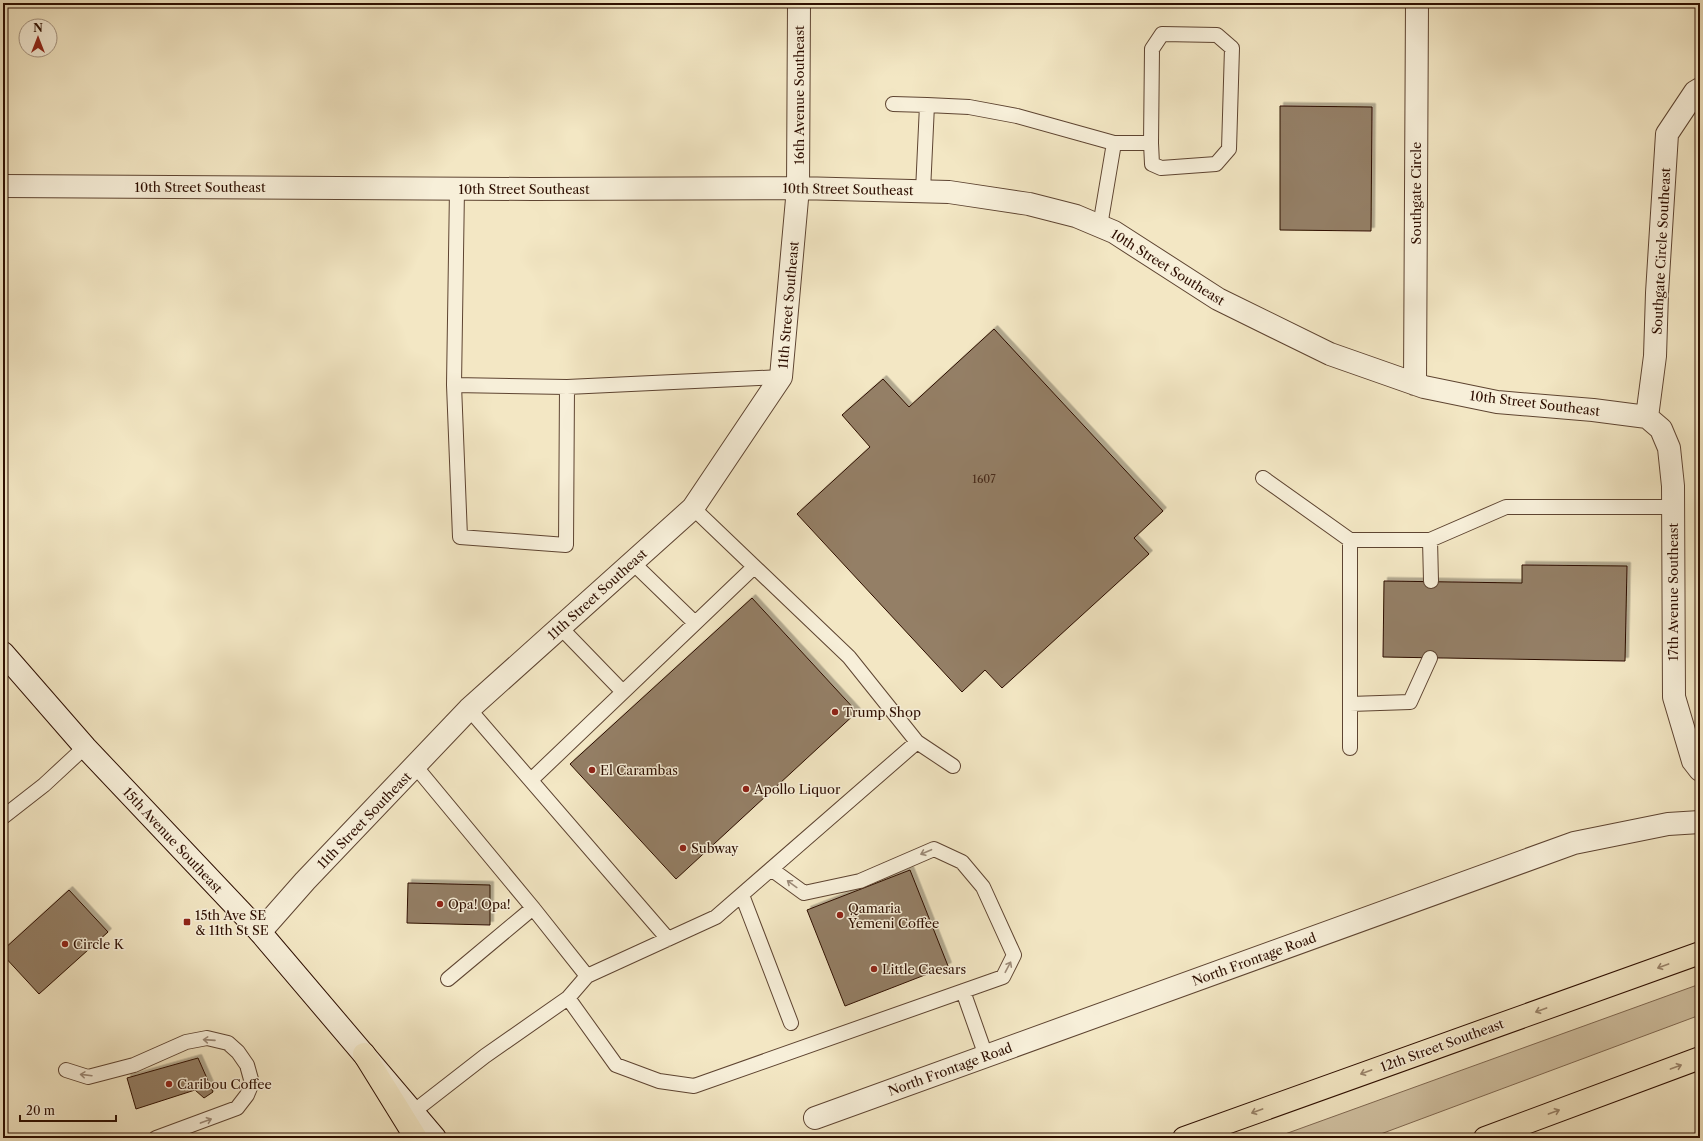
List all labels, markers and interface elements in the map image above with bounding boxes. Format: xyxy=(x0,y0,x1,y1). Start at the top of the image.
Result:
north arrow xyxy=(18,18,58,58)
text: N xyxy=(33,21,43,35)
street label: 16th Avenue Southeast xyxy=(791,25,807,165)
street label: Southgate Circle xyxy=(1408,142,1424,244)
street label: Southgate Circle Southeast xyxy=(1649,167,1673,335)
street label: 10th Street Southeast xyxy=(134,179,266,195)
street label: 10th Street Southeast xyxy=(782,180,914,198)
street label: 10th Street Southeast xyxy=(458,181,590,197)
street label: 10th Street Southeast xyxy=(1108,225,1228,309)
street label: 11th Street Southeast xyxy=(774,240,802,370)
street label: 10th Street Southeast xyxy=(1469,387,1601,419)
house number: 1607 xyxy=(972,472,996,486)
street label: 17th Avenue Southeast xyxy=(1665,523,1681,661)
street label: 11th Street Southeast xyxy=(544,545,650,643)
place label: Trump Shop xyxy=(843,704,921,720)
marker: Trump Shop xyxy=(830,707,840,717)
place label: El Carambas xyxy=(600,762,678,778)
marker: El Carambas xyxy=(587,765,597,775)
street label: 11th Street Southeast xyxy=(314,768,415,872)
place label: Apollo Liquor xyxy=(753,781,841,797)
street label: 15th Avenue Southeast xyxy=(120,784,226,896)
marker: Apollo Liquor xyxy=(741,784,751,794)
place label: Subway xyxy=(691,840,739,856)
marker: Subway xyxy=(678,843,688,853)
one-way arrow xyxy=(921,849,933,857)
one-way arrow xyxy=(787,880,798,888)
place label: Opa! Opa! xyxy=(448,896,511,912)
marker: Opa! Opa! xyxy=(435,899,445,909)
place label: Qamaria Yemeni Coffee xyxy=(847,900,939,931)
place label: 15th Ave SE & 11th St SE xyxy=(195,907,269,938)
marker: Qamaria Yemeni Coffee xyxy=(835,910,845,920)
marker: 15th Ave SE & 11th St SE xyxy=(182,917,192,927)
street label: North Frontage Road xyxy=(1190,929,1318,989)
place label: Circle K xyxy=(73,936,125,952)
marker: Circle K xyxy=(60,939,70,949)
place label: Little Caesars xyxy=(882,961,966,977)
one-way arrow xyxy=(1005,961,1012,973)
one-way arrow xyxy=(1658,962,1670,970)
marker: Little Caesars xyxy=(869,964,879,974)
one-way arrow xyxy=(1535,1006,1547,1014)
street label: 12th Street Southeast xyxy=(1378,1015,1506,1075)
one-way arrow xyxy=(203,1036,216,1043)
street label: North Frontage Road xyxy=(886,1039,1014,1099)
one-way arrow xyxy=(1670,1063,1683,1070)
one-way arrow xyxy=(1359,1069,1372,1076)
one-way arrow xyxy=(80,1071,93,1079)
place label: Caribou Coffee xyxy=(177,1076,272,1092)
marker: Caribou Coffee xyxy=(164,1079,174,1089)
scale bar xyxy=(20,1097,116,1123)
text: 20 m xyxy=(26,1103,55,1118)
one-way arrow xyxy=(1251,1108,1263,1116)
one-way arrow xyxy=(1548,1108,1560,1116)
one-way arrow xyxy=(200,1116,212,1124)

